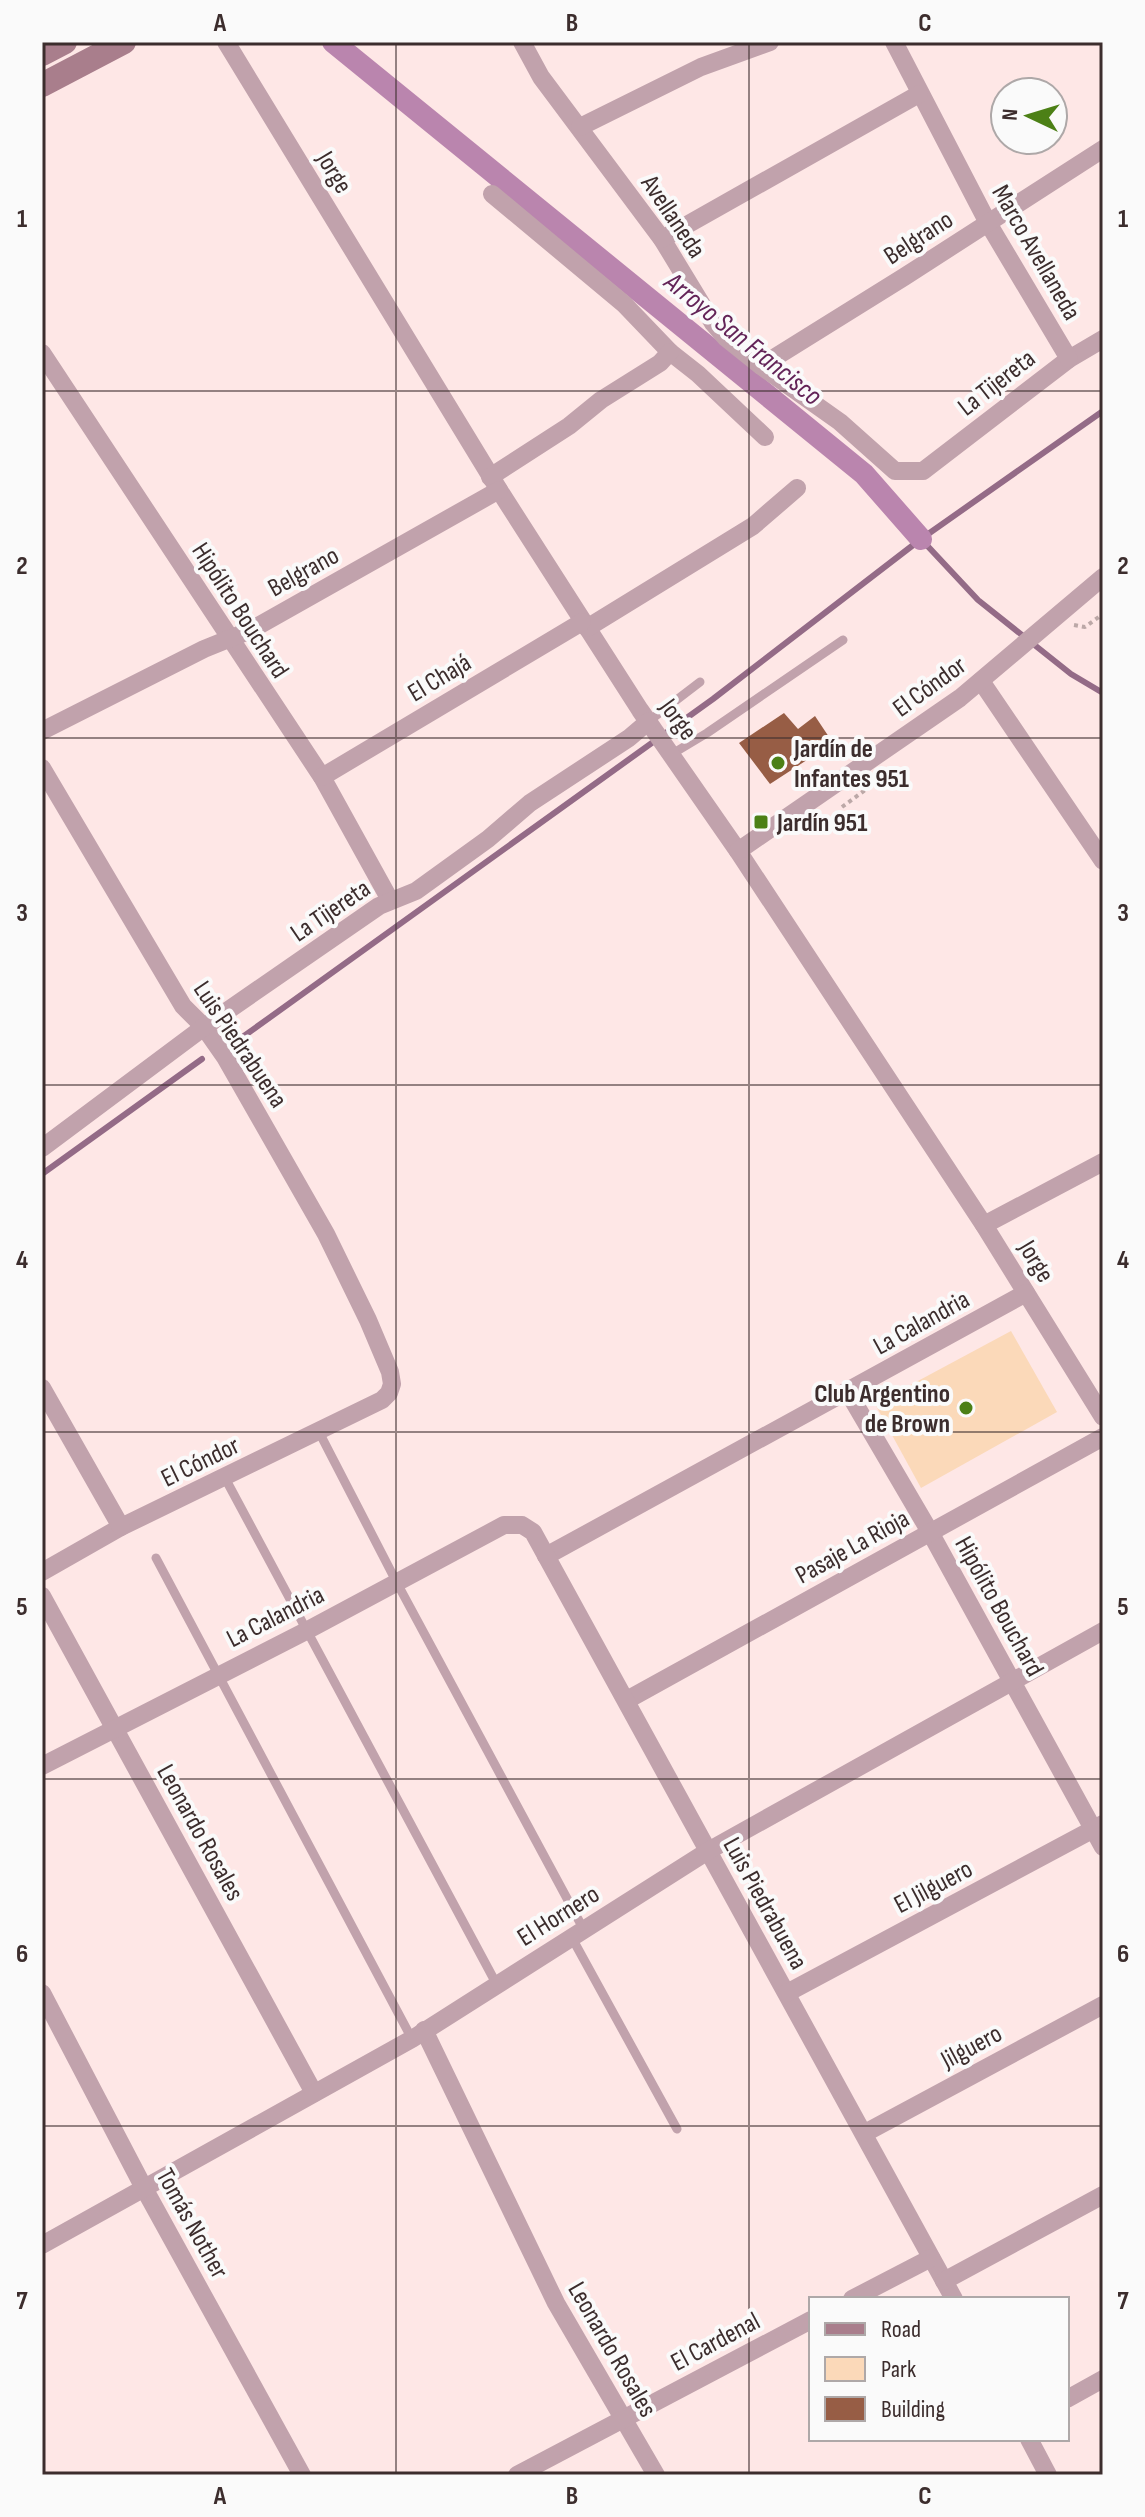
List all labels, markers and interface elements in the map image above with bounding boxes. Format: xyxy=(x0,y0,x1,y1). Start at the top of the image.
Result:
text: A xyxy=(213,8,227,39)
text: B xyxy=(566,8,578,39)
text: C xyxy=(918,8,932,39)
north arrow xyxy=(989,76,1069,156)
text: N xyxy=(997,108,1024,122)
street label: Jorge xyxy=(309,145,358,199)
street label: Avellaneda xyxy=(633,169,712,264)
street label: Marco Avellaneda xyxy=(985,180,1087,326)
text: 1 xyxy=(17,204,27,235)
text: 1 xyxy=(1118,204,1128,235)
street label: Belgrano xyxy=(878,205,959,272)
water label: Arroyo San Francisco xyxy=(657,265,829,413)
street label: La Tijereta xyxy=(952,343,1042,423)
street label: Hipólito Bouchard xyxy=(184,537,295,684)
street label: Belgrano xyxy=(263,540,345,604)
text: 2 xyxy=(16,551,28,582)
text: 2 xyxy=(1117,551,1129,582)
street label: El Chajá xyxy=(403,647,477,709)
street label: El Cóndor xyxy=(887,650,973,724)
street label: Jorge xyxy=(652,692,703,747)
place label: Jardín de Infantes 951 xyxy=(793,734,909,795)
marker: Jardín de Infantes 951 xyxy=(769,754,787,772)
place label: Jardín 951 xyxy=(776,808,867,839)
marker: Jardín 951 xyxy=(752,813,770,831)
street label: La Tijereta xyxy=(285,873,377,949)
text: 3 xyxy=(16,898,28,929)
text: 3 xyxy=(1117,898,1129,929)
street label: Luis Piedrabuena xyxy=(186,976,293,1114)
street label: Jorge xyxy=(1011,1234,1060,1288)
text: 4 xyxy=(16,1245,28,1276)
text: 4 xyxy=(1117,1245,1129,1276)
street label: La Calandria xyxy=(868,1284,975,1362)
place label: Club Argentino de Brown xyxy=(814,1379,950,1440)
marker: Club Argentino de Brown xyxy=(957,1399,975,1417)
street label: El Cóndor xyxy=(157,1430,245,1494)
street label: Pasaje La Rioja xyxy=(790,1503,915,1591)
street label: Hipólito Bouchard xyxy=(948,1531,1050,1682)
street label: La Calandria xyxy=(222,1580,330,1655)
text: 5 xyxy=(16,1592,28,1623)
text: 5 xyxy=(1117,1592,1129,1623)
street label: Leonardo Rosales xyxy=(150,1759,250,1906)
street label: Luis Piedrabuena xyxy=(716,1832,814,1975)
street label: El Jilguero xyxy=(889,1854,978,1921)
street label: El Hornero xyxy=(512,1879,605,1953)
text: 6 xyxy=(16,1939,28,1970)
text: 6 xyxy=(1117,1939,1129,1970)
street label: Jilguero xyxy=(935,2018,1007,2077)
street label: Tomás Nother xyxy=(149,2163,235,2285)
street label: Leonardo Rosales xyxy=(561,2277,663,2423)
text: 7 xyxy=(16,2286,28,2317)
text: 7 xyxy=(1117,2286,1129,2317)
legend xyxy=(809,2297,1069,2441)
street label: El Cardenal xyxy=(666,2306,765,2379)
text: Road xyxy=(881,2315,921,2344)
text: Park xyxy=(881,2355,916,2384)
text: Building xyxy=(881,2395,945,2424)
text: A xyxy=(213,2481,227,2512)
text: B xyxy=(566,2481,578,2512)
text: C xyxy=(918,2481,932,2512)

